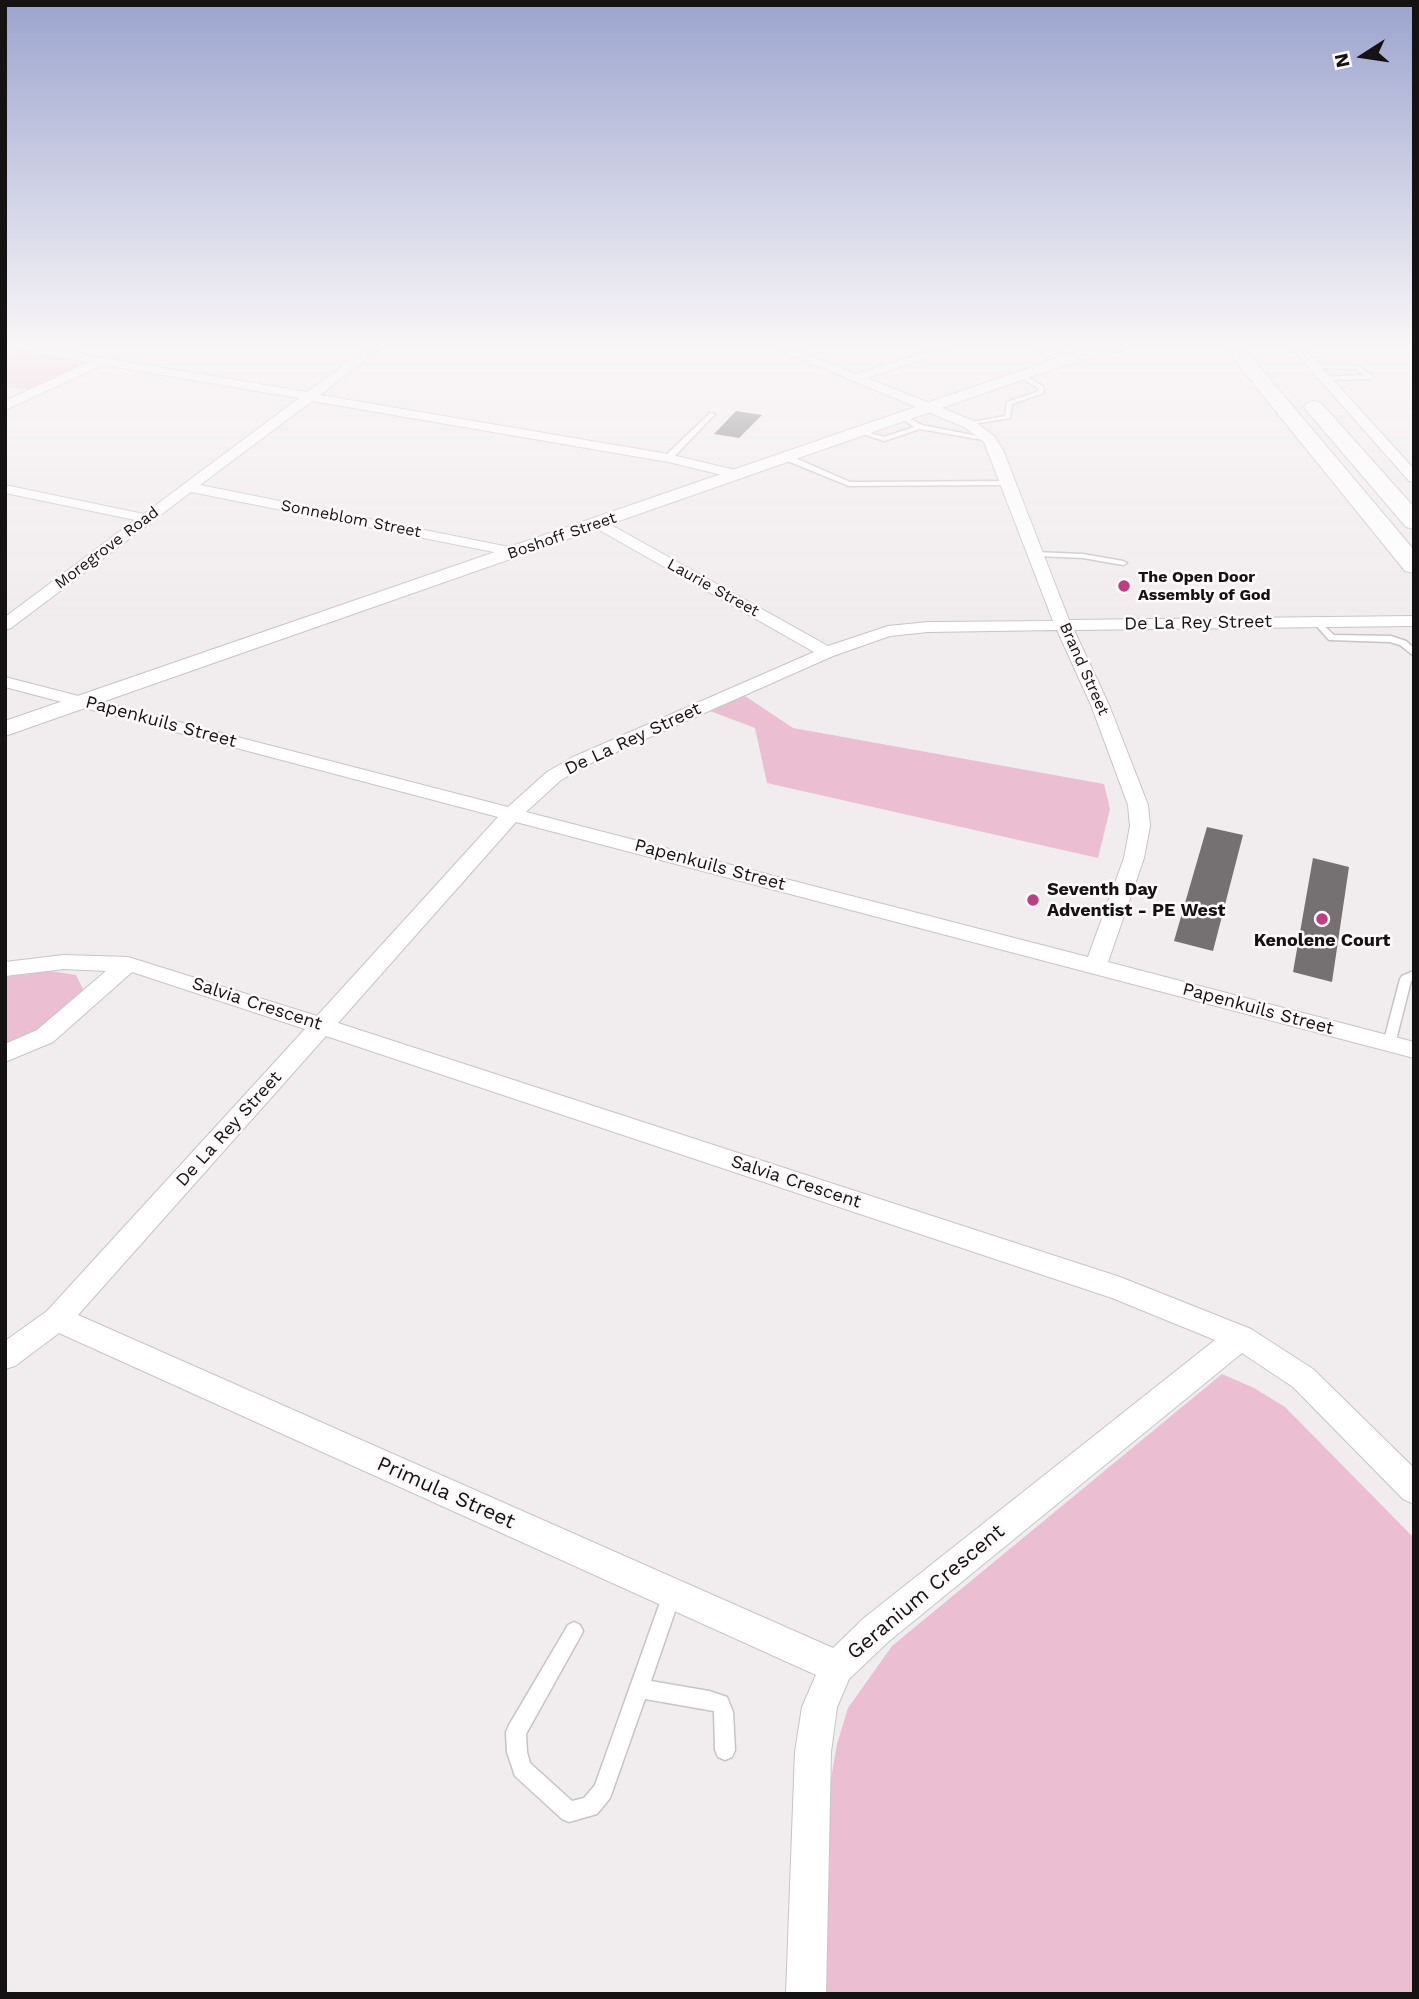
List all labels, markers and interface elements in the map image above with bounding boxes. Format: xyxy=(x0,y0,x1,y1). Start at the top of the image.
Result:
north arrow xyxy=(1328,21,1398,91)
text: N xyxy=(1329,51,1355,70)
street label: Sonneblom Street xyxy=(279,496,423,542)
street label: Moregrove Road xyxy=(51,503,163,593)
street label: Boshoff Street xyxy=(505,508,619,564)
street label: Laurie Street xyxy=(664,555,762,621)
place label: The Open Door Assembly of God xyxy=(1138,567,1271,605)
marker: The Open Door Assembly of God xyxy=(1116,578,1132,594)
street label: De La Rey Street xyxy=(1124,611,1272,635)
street label: Brand Street xyxy=(1055,620,1113,718)
street label: Papenkuils Street xyxy=(83,691,239,753)
street label: De La Rey Street xyxy=(561,698,705,780)
street label: Papenkuils Street xyxy=(632,834,788,896)
place label: Seventh Day Adventist - PE West xyxy=(1047,879,1225,922)
marker: Seventh Day Adventist - PE West xyxy=(1025,892,1041,908)
marker: Kenolene Court xyxy=(1314,911,1330,927)
place label: Kenolene Court xyxy=(1254,930,1390,952)
street label: Salvia Crescent xyxy=(189,973,325,1035)
street label: Papenkuils Street xyxy=(1180,978,1336,1040)
street label: De La Rey Street xyxy=(172,1067,286,1191)
street label: Salvia Crescent xyxy=(728,1151,864,1213)
street label: Primula Street xyxy=(373,1451,519,1535)
street label: Geranium Crescent xyxy=(842,1519,1010,1665)

